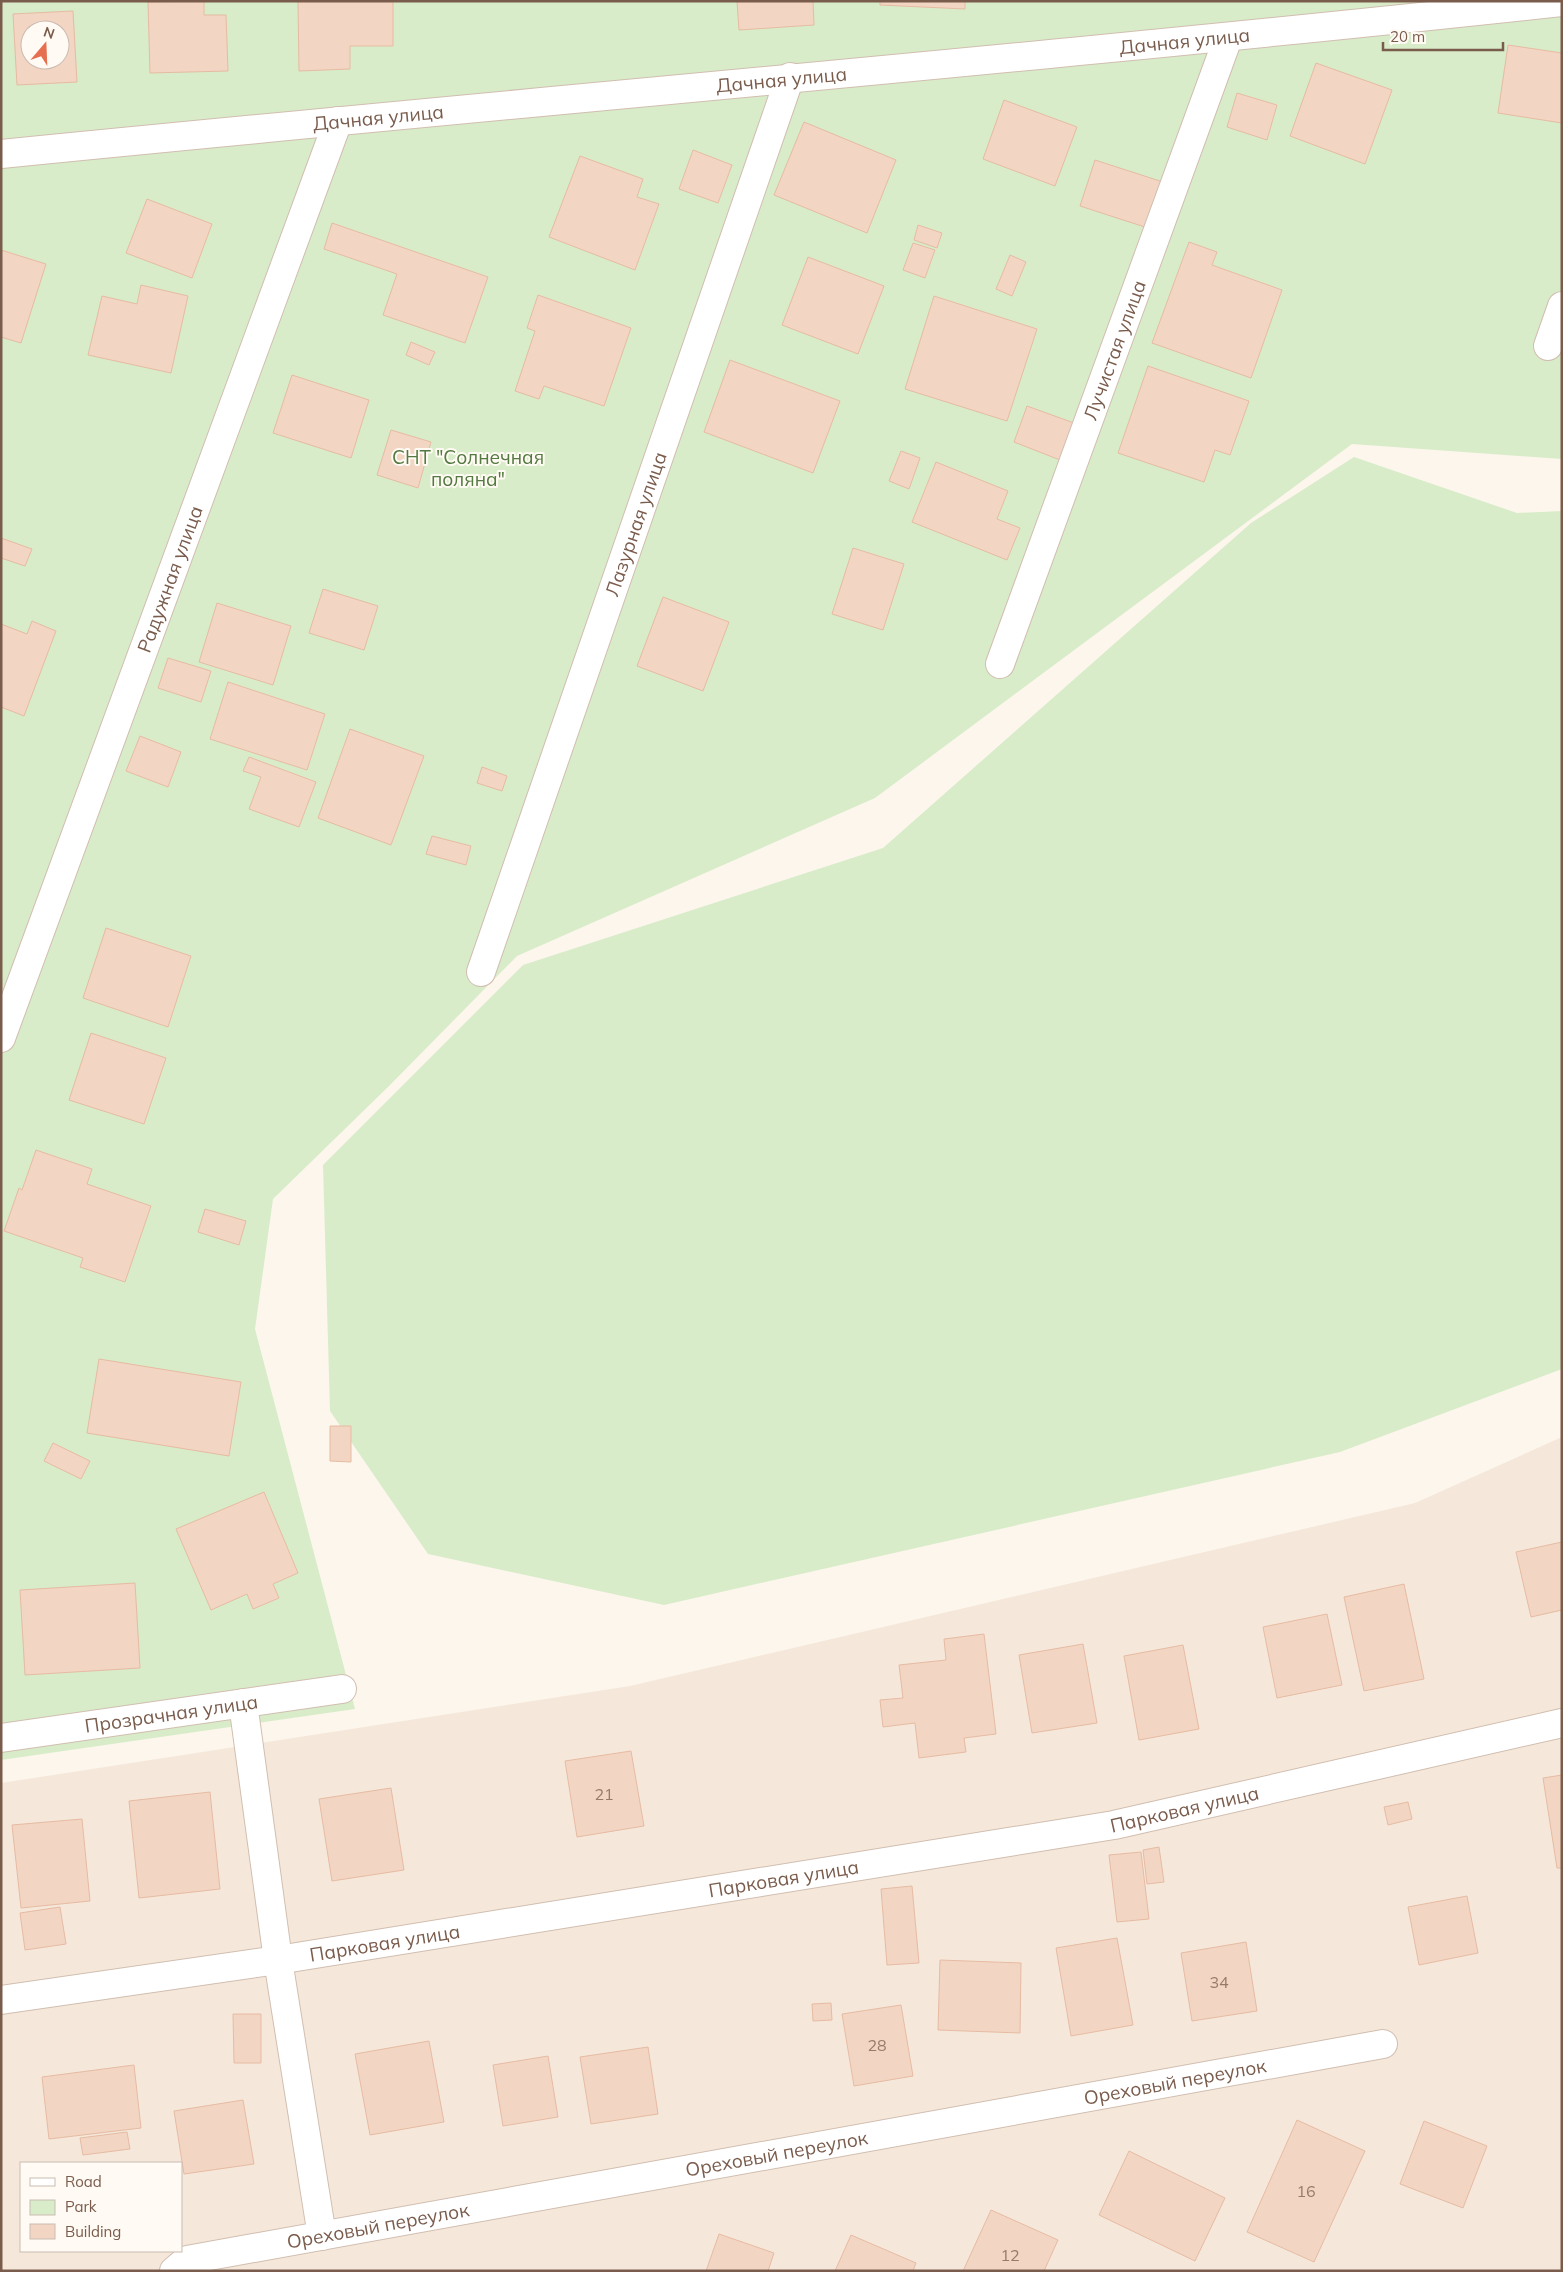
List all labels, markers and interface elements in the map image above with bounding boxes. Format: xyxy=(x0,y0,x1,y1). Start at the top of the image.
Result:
north arrow xyxy=(20,20,70,70)
scale bar xyxy=(1383,20,1503,52)
text: N xyxy=(41,22,57,43)
street label: Дачная улица xyxy=(1118,22,1251,59)
text: 20 m xyxy=(1390,27,1425,46)
street label: Дачная улица xyxy=(715,61,848,98)
street label: Дачная улица xyxy=(312,99,445,136)
street label: Лучистая улица xyxy=(1078,277,1151,424)
park label: СНТ "Солнечная поляна" xyxy=(392,445,544,491)
street label: Лазурная улица xyxy=(600,448,672,599)
street label: Радужная улица xyxy=(132,502,208,656)
street label: Прозрачная улица xyxy=(83,1689,259,1738)
street label: Парковая улица xyxy=(1108,1780,1261,1838)
house number: 21 xyxy=(594,1784,614,1804)
street label: Парковая улица xyxy=(707,1854,861,1902)
street label: Парковая улица xyxy=(308,1919,462,1967)
house number: 34 xyxy=(1209,1972,1229,1992)
house number: 28 xyxy=(867,2035,887,2055)
street label: Ореховый переулок xyxy=(1082,2053,1269,2110)
street label: Ореховый переулок xyxy=(683,2125,870,2182)
legend xyxy=(20,2162,182,2252)
text: Road xyxy=(65,2172,102,2191)
house number: 16 xyxy=(1296,2181,1316,2201)
text: Park xyxy=(65,2197,97,2216)
street label: Ореховый переулок xyxy=(285,2197,472,2254)
text: Building xyxy=(65,2222,121,2241)
house number: 12 xyxy=(1000,2245,1020,2265)

